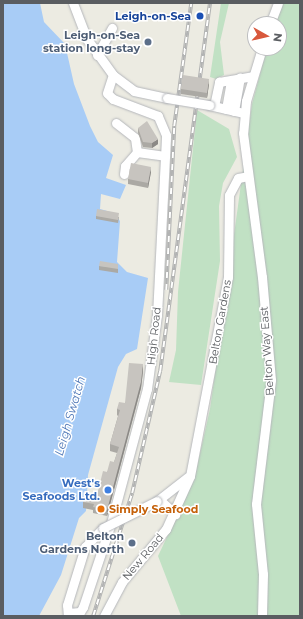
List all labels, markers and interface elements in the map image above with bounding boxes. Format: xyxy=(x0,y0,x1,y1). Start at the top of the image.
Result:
place label: Leigh-on-Sea xyxy=(115,9,191,23)
marker: Leigh-on-Sea xyxy=(194,10,206,22)
north arrow xyxy=(247,16,287,56)
place label: Leigh-on-Sea station long-stay xyxy=(43,29,140,55)
text: N xyxy=(270,32,285,43)
marker: Leigh-on-Sea station long-stay xyxy=(143,37,153,47)
street label: Belton Gardens xyxy=(206,279,234,365)
street label: High Road xyxy=(144,306,164,366)
street label: Belton Way East xyxy=(257,306,277,396)
water label: Leigh Swatch xyxy=(52,375,88,457)
place label: West's Seafoods Ltd. xyxy=(23,477,100,503)
marker: West's Seafoods Ltd. xyxy=(103,485,113,495)
place label: Simply Seafood xyxy=(109,502,198,516)
marker: Simply Seafood xyxy=(96,504,106,514)
place label: Belton Gardens North xyxy=(40,530,124,556)
street label: New Road xyxy=(120,531,166,583)
marker: Belton Gardens North xyxy=(127,538,137,548)

